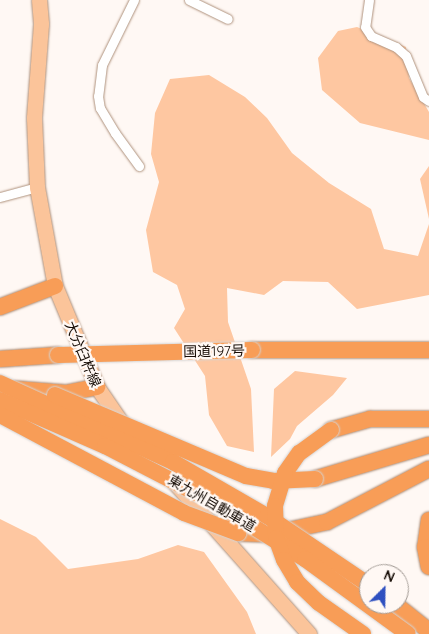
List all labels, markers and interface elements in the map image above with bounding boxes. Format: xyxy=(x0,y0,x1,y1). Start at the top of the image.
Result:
street label: 大分臼杵線 xyxy=(62,319,104,389)
street label: 国道197号 xyxy=(183,342,245,360)
street label: 東九州自動車道 xyxy=(165,471,259,535)
north arrow xyxy=(359,564,409,614)
text: N xyxy=(381,566,398,586)

